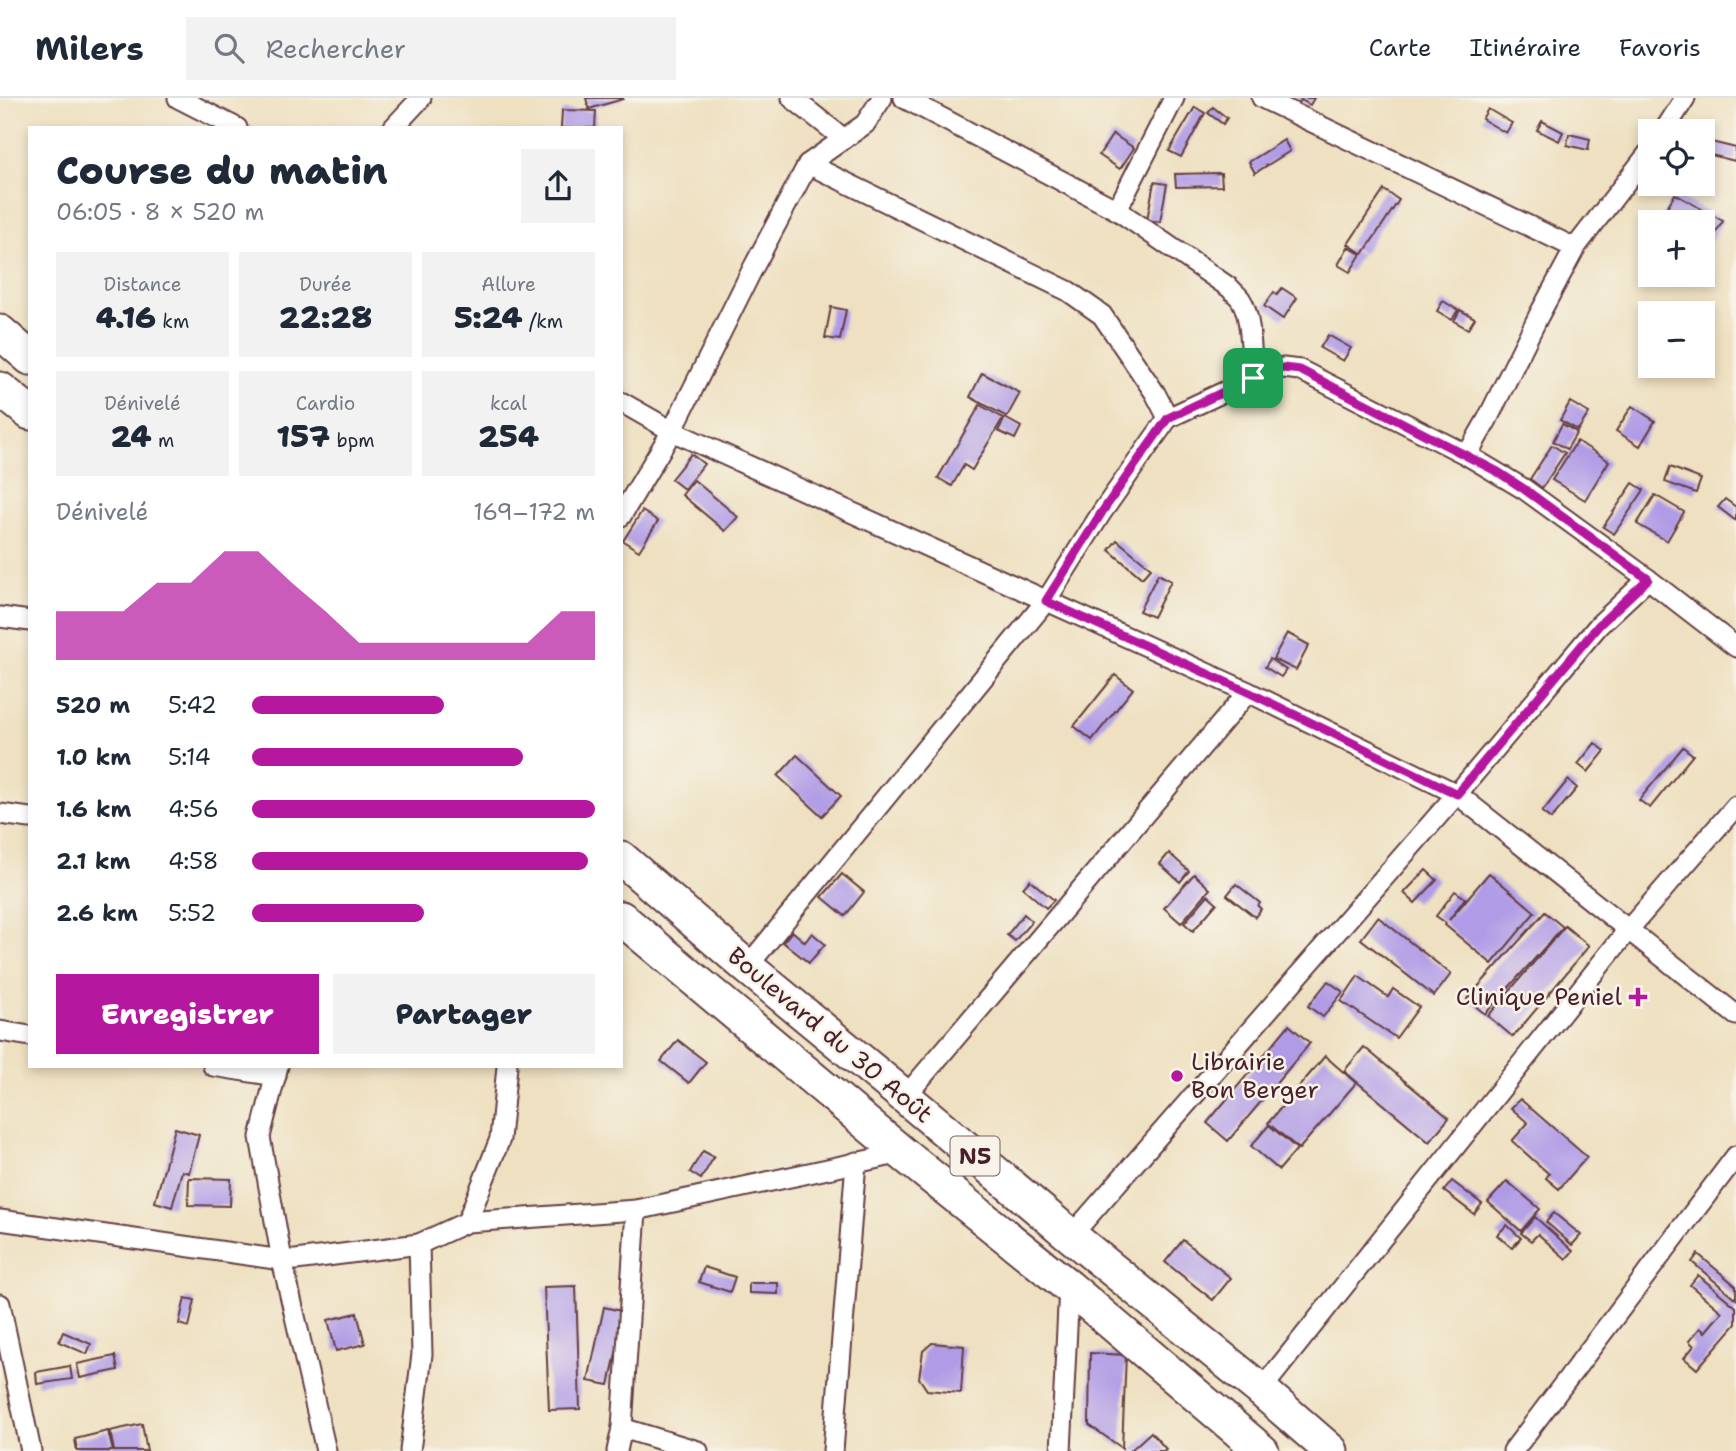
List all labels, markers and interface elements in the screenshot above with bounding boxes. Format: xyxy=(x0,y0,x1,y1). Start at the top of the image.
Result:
search box xyxy=(186,17,676,80)
text: Milers xyxy=(35,26,144,71)
icon: search xyxy=(210,29,248,67)
text: Rechercher xyxy=(266,31,406,66)
text: Carte xyxy=(1369,32,1432,64)
text: Itinéraire xyxy=(1470,32,1581,64)
text: Favoris xyxy=(1619,32,1701,64)
map controls xyxy=(1638,119,1715,378)
button: locate xyxy=(1638,119,1715,196)
text: Course du matin xyxy=(56,145,388,196)
button: share xyxy=(521,149,595,223)
text: 06:05 · 8 × 520 m xyxy=(56,197,264,227)
button: + xyxy=(1638,210,1715,287)
text: Distance xyxy=(104,272,181,297)
text: Durée xyxy=(299,272,352,297)
text: Allure xyxy=(481,272,536,297)
text: 4.16 xyxy=(96,297,156,338)
text: 22:28 xyxy=(279,297,372,338)
text: 5:24 xyxy=(454,297,523,338)
button: − xyxy=(1638,301,1715,378)
text: km xyxy=(156,309,189,334)
text: /km xyxy=(523,309,563,334)
pin xyxy=(1223,348,1283,408)
icon: arrive xyxy=(1234,359,1272,397)
text: Dénivelé xyxy=(104,391,181,416)
text: Cardio xyxy=(296,391,355,416)
text: kcal xyxy=(490,391,527,416)
text: 24 xyxy=(111,416,152,457)
text: 157 xyxy=(276,416,330,457)
text: 254 xyxy=(478,416,539,457)
text: m xyxy=(152,428,174,453)
text: bpm xyxy=(330,428,375,453)
text: Dénivelé xyxy=(56,497,148,527)
text: 169–172 m xyxy=(473,497,595,527)
text: 520 m xyxy=(56,690,130,720)
text: 5:42 xyxy=(168,690,217,720)
text: 1.0 km xyxy=(56,742,131,772)
text: 5:14 xyxy=(168,742,211,772)
text: 1.6 km xyxy=(56,794,131,824)
text: 4:56 xyxy=(168,794,219,824)
text: 2.1 km xyxy=(56,846,130,876)
text: 4:58 xyxy=(168,846,219,876)
text: 2.6 km xyxy=(56,898,138,928)
text: 5:52 xyxy=(168,898,216,928)
street label: Boulevard du 30 Août xyxy=(721,940,939,1130)
button: Enregistrer xyxy=(56,974,319,1054)
button: Partager xyxy=(333,974,595,1054)
place label: Clinique Peniel xyxy=(1456,981,1623,1013)
marker: Clinique Peniel xyxy=(1628,987,1648,1007)
place label: Librairie Bon Berger xyxy=(1191,1046,1319,1106)
marker: Librairie Bon Berger xyxy=(1169,1068,1185,1084)
road number: N5 xyxy=(950,1136,1000,1176)

